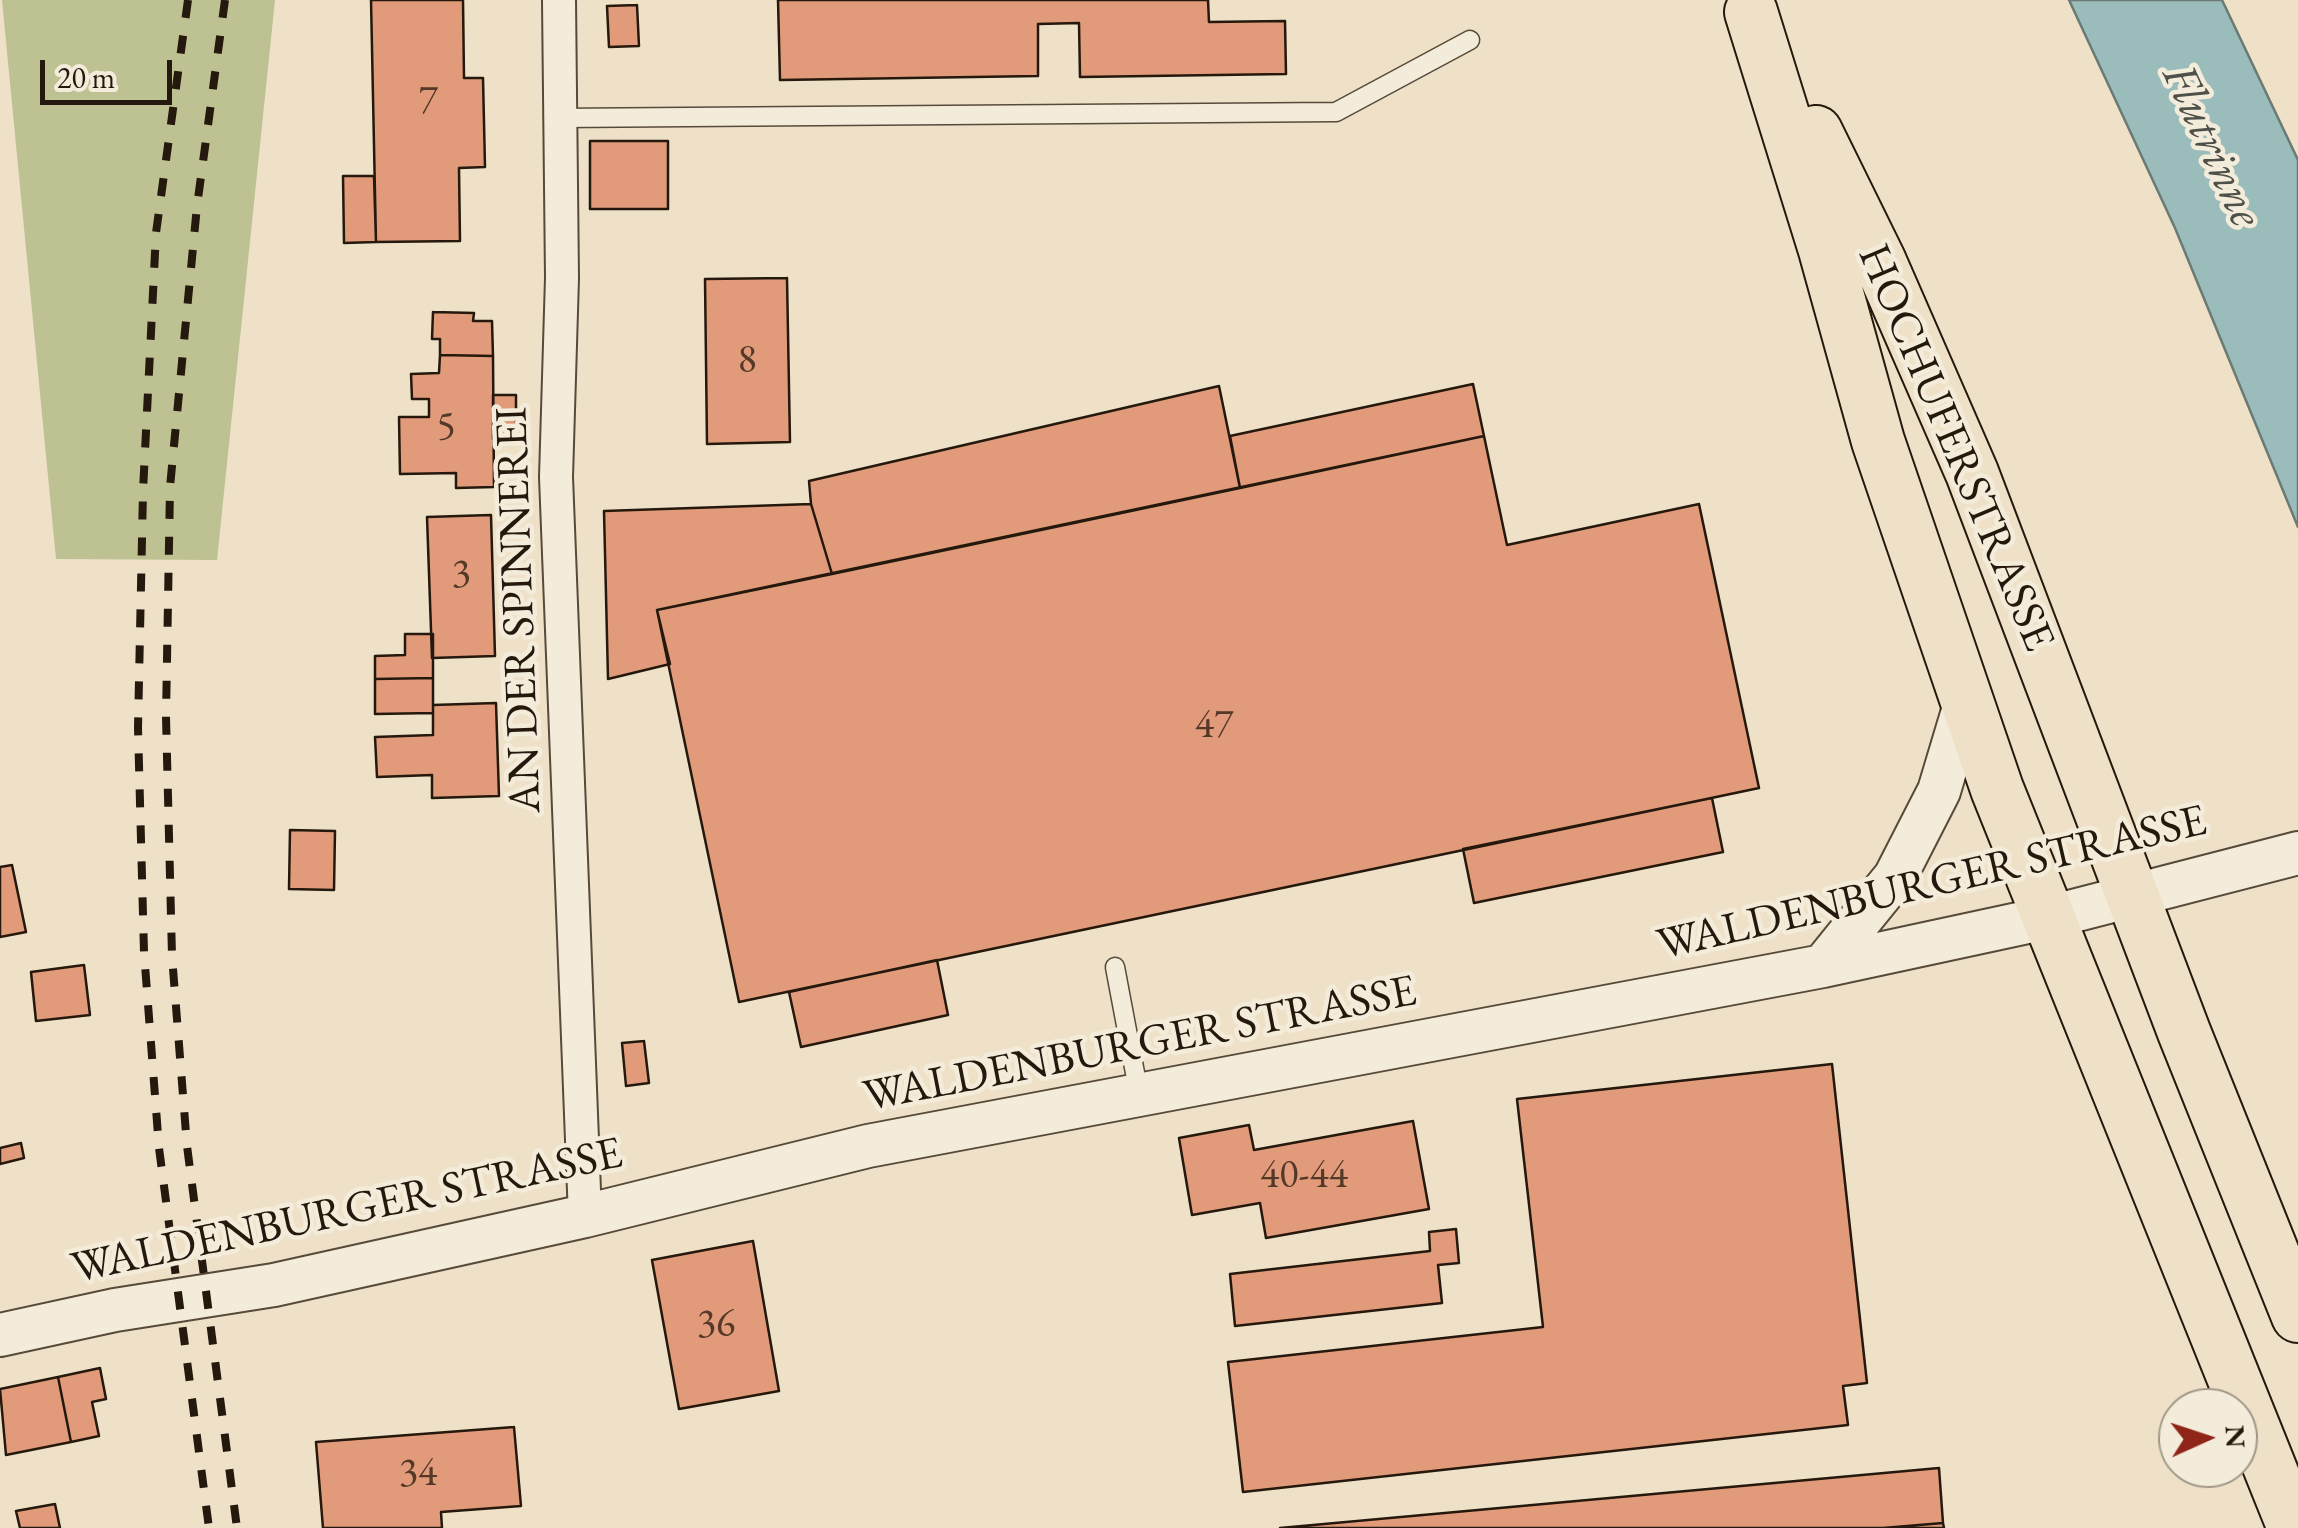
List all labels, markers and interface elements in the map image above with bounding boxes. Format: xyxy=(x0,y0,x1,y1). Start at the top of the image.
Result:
scale bar xyxy=(45,40,178,102)
water label: Flutrinne xyxy=(2148,55,2274,237)
text: 20 m xyxy=(57,58,115,97)
house number: 7 xyxy=(418,78,438,126)
street label: HOCHUFERSTRASSE xyxy=(1845,237,2065,659)
house number: 8 xyxy=(737,337,757,385)
house number: 5 xyxy=(436,404,456,452)
street label: AN DER SPINNEREI xyxy=(486,406,554,814)
house number: 3 xyxy=(451,551,471,599)
house number: 47 xyxy=(1195,702,1233,750)
street label: WALDENBURGER STRASSE xyxy=(1652,794,2212,974)
street label: WALDENBURGER STRASSE xyxy=(859,965,1421,1125)
street label: WALDENBURGER STRASSE xyxy=(67,1127,627,1297)
house number: 40-44 xyxy=(1260,1152,1348,1200)
house number: 36 xyxy=(697,1301,735,1349)
north arrow xyxy=(2158,1388,2258,1488)
text: N xyxy=(2217,1424,2255,1449)
house number: 34 xyxy=(399,1450,437,1498)

